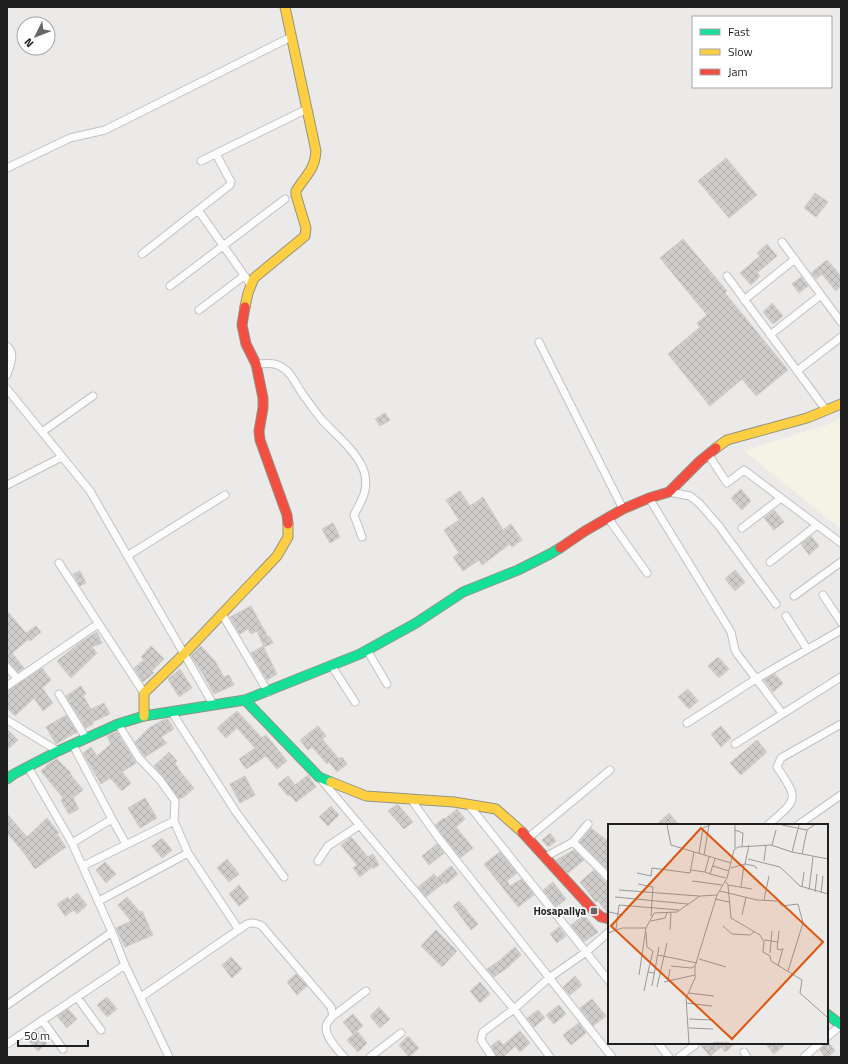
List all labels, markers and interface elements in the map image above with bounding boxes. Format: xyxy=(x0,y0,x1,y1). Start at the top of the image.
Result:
north arrow xyxy=(16,16,56,56)
legend xyxy=(692,16,832,88)
text: Fast xyxy=(728,22,751,41)
text: N xyxy=(20,35,37,51)
text: Slow xyxy=(728,42,753,61)
text: Jam xyxy=(728,62,748,81)
inset map xyxy=(608,824,828,1044)
place label: Hosapallya xyxy=(533,903,586,919)
marker: Hosapallya xyxy=(589,906,599,916)
scale bar xyxy=(18,1022,88,1048)
text: 50 m xyxy=(24,1026,50,1045)

